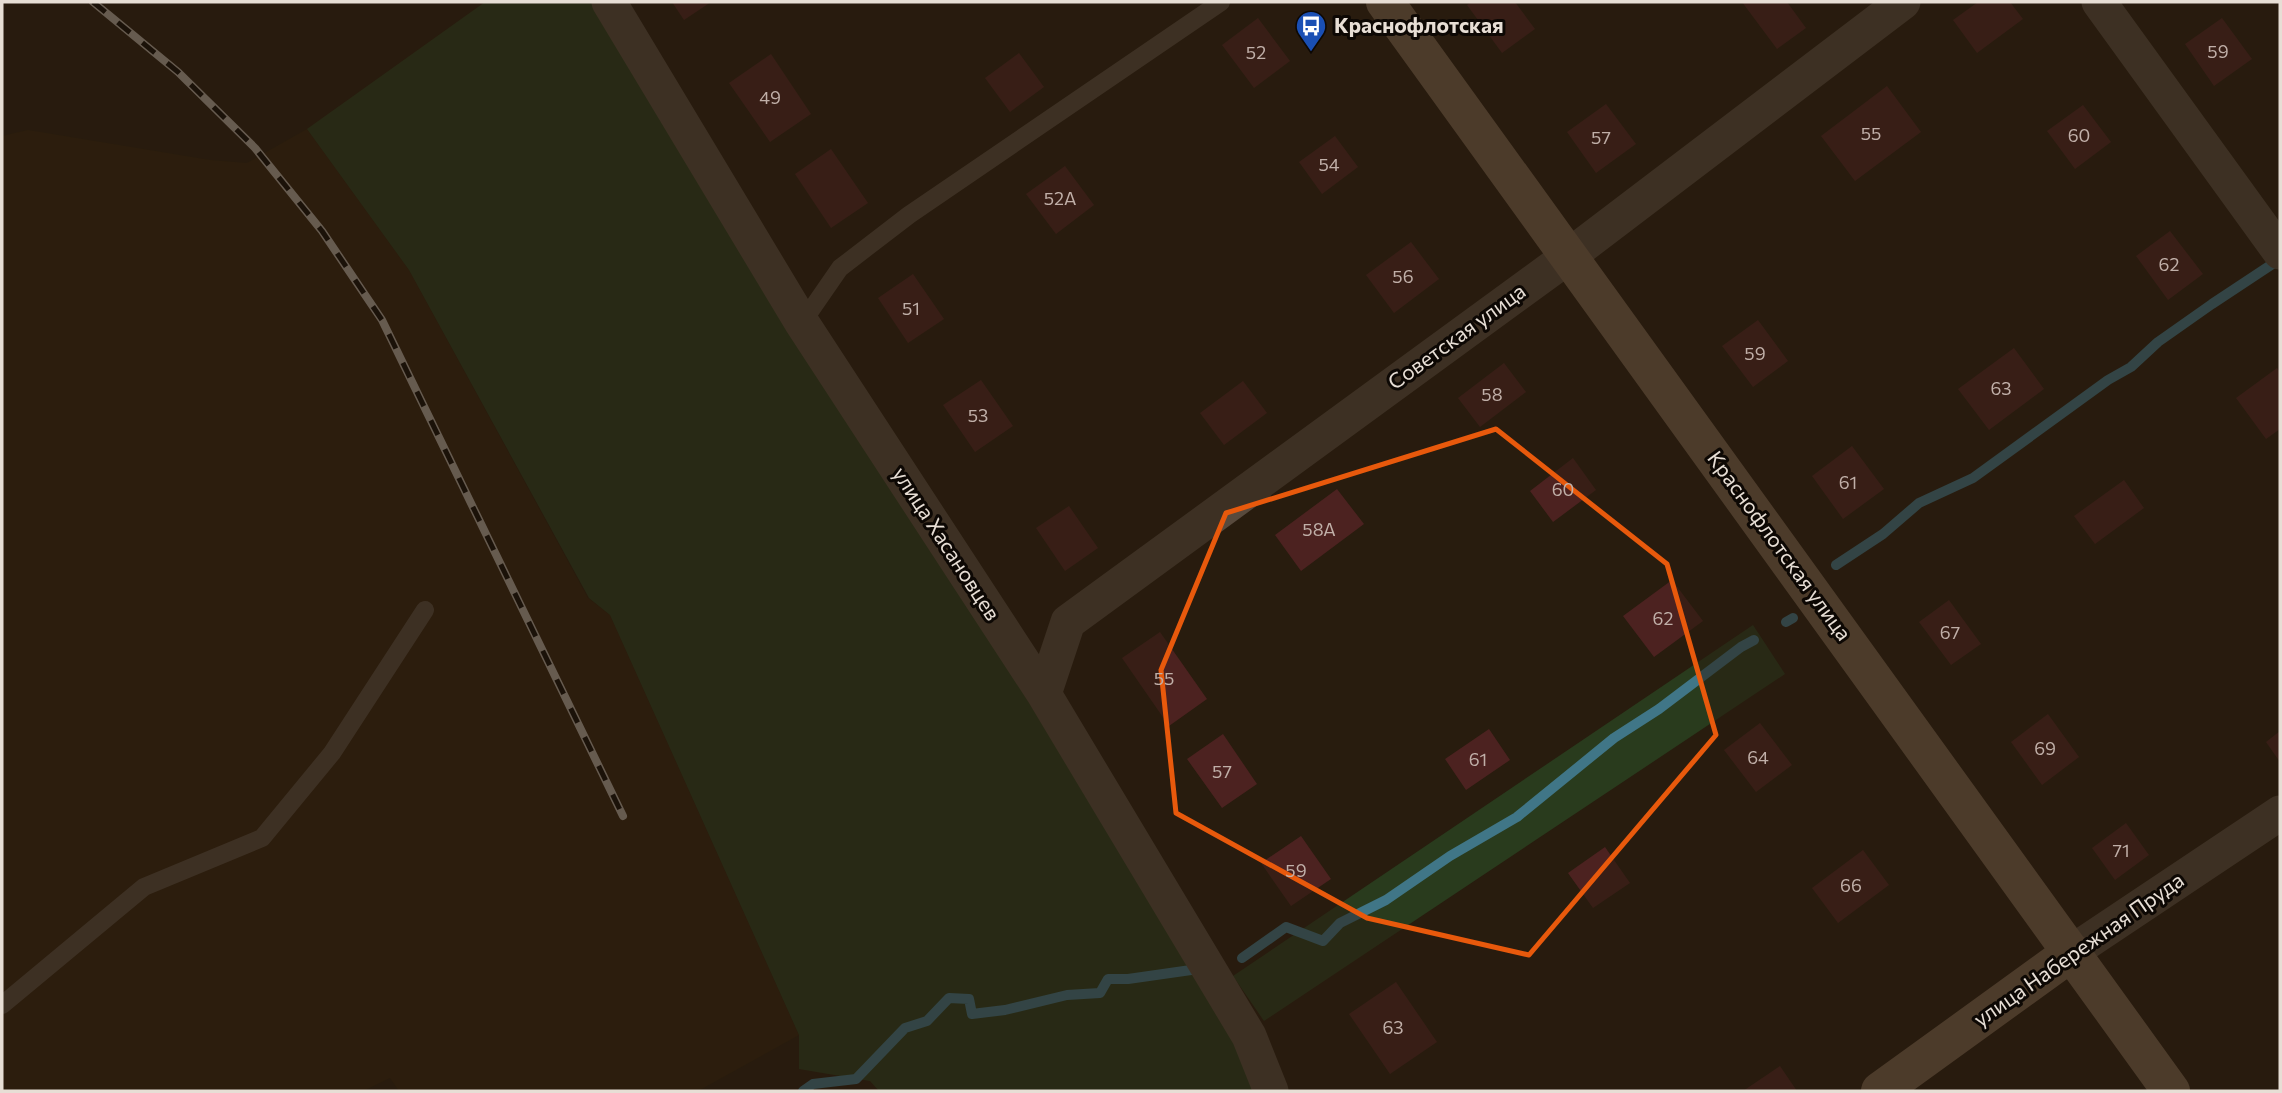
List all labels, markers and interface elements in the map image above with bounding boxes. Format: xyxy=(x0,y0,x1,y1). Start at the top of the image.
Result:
bus stop icon: Краснофлотская xyxy=(1294,9,1328,53)
place label: Краснофлотская xyxy=(1334,12,1504,37)
house number: 59 xyxy=(2207,40,2229,62)
house number: 52 xyxy=(1246,41,1266,63)
house number: 49 xyxy=(759,86,781,108)
house number: 55 xyxy=(1861,122,1881,144)
house number: 60 xyxy=(2068,124,2090,146)
house number: 57 xyxy=(1591,126,1611,148)
house number: 54 xyxy=(1318,153,1340,175)
house number: 52А xyxy=(1044,187,1076,209)
house number: 62 xyxy=(2159,253,2179,275)
house number: 56 xyxy=(1392,265,1414,287)
street label: Советская улица xyxy=(1382,278,1530,394)
house number: 51 xyxy=(902,297,920,319)
house number: 59 xyxy=(1744,342,1766,364)
house number: 63 xyxy=(1990,377,2012,399)
house number: 58 xyxy=(1481,383,1503,405)
house number: 53 xyxy=(968,404,988,426)
street label: Краснофлотская улица xyxy=(1703,446,1857,645)
street label: улица Хасановцев xyxy=(888,462,1006,625)
house number: 61 xyxy=(1839,471,1857,493)
house number: 60 xyxy=(1552,478,1574,500)
house number: 58А xyxy=(1302,518,1336,540)
house number: 62 xyxy=(1653,607,1673,629)
house number: 67 xyxy=(1940,621,1960,643)
house number: 55 xyxy=(1154,667,1174,689)
house number: 69 xyxy=(2034,737,2056,759)
house number: 64 xyxy=(1747,746,1769,768)
house number: 61 xyxy=(1469,748,1487,770)
house number: 57 xyxy=(1212,760,1232,782)
house number: 71 xyxy=(2112,839,2130,861)
house number: 59 xyxy=(1285,859,1307,881)
street label: улица Набережная Пруда xyxy=(1968,867,2188,1031)
house number: 66 xyxy=(1840,874,1862,896)
house number: 63 xyxy=(1382,1016,1404,1038)

